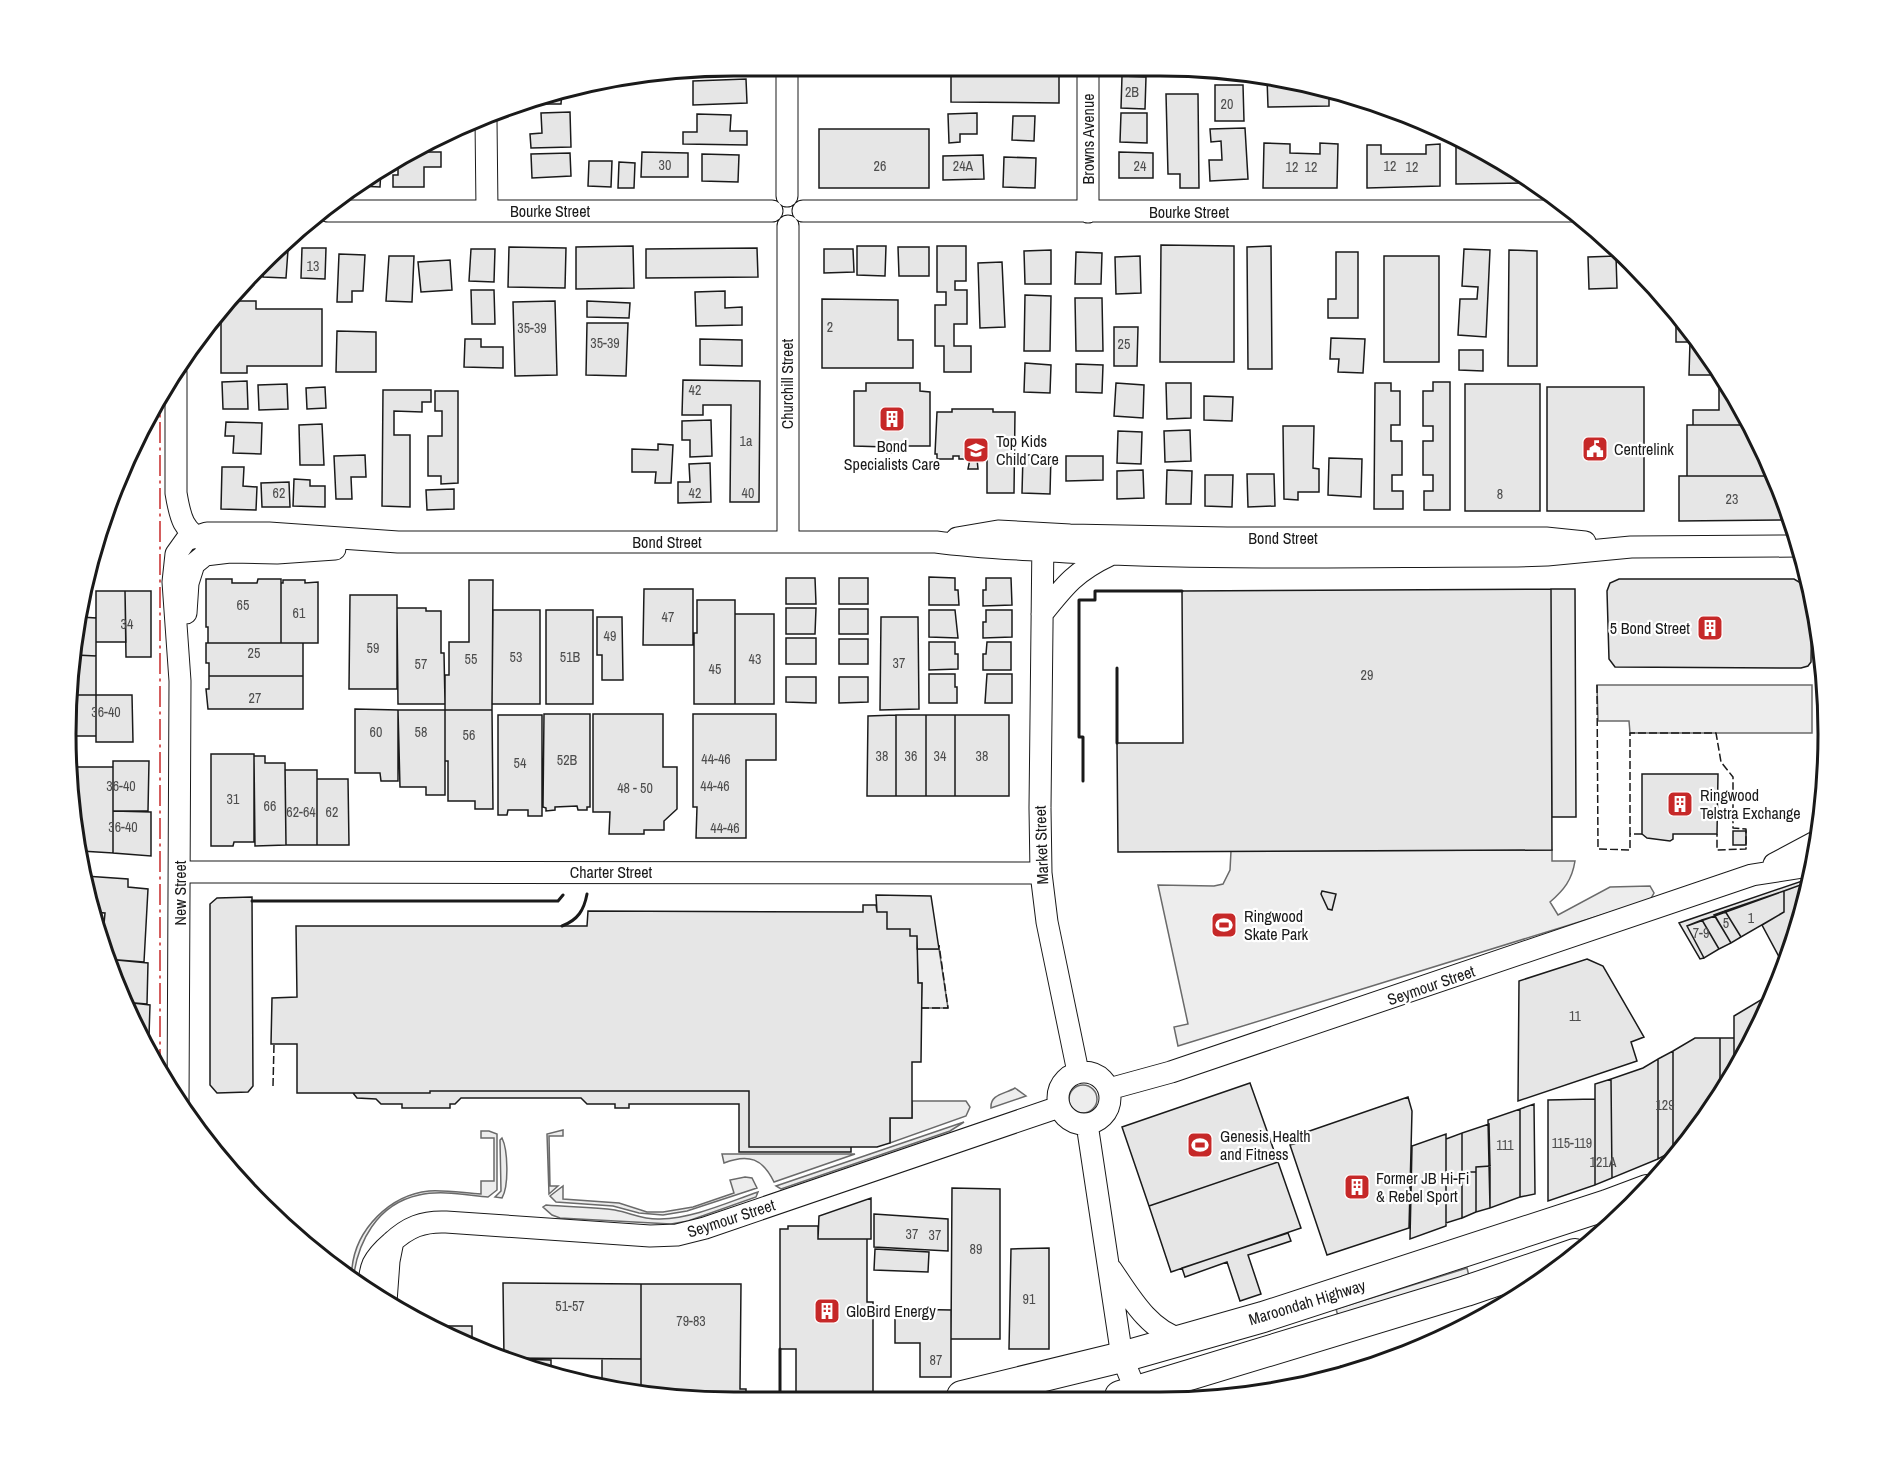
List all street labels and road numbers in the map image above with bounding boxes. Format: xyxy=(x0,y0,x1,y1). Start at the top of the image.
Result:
street label: Browns Avenue xyxy=(1077,94,1099,184)
street label: Bourke Street xyxy=(510,200,590,222)
street label: Bourke Street xyxy=(1149,201,1229,223)
street label: Churchill Street xyxy=(776,338,798,429)
street label: Bond Street xyxy=(1248,527,1318,549)
street label: Bond Street xyxy=(632,531,702,553)
street label: Market Street xyxy=(1029,805,1053,885)
street label: New Street xyxy=(169,860,191,925)
street label: Charter Street xyxy=(570,861,653,883)
street label: Seymour Street xyxy=(1384,960,1478,1010)
street label: Seymour Street xyxy=(684,1193,778,1243)
street label: Maroondah Highway xyxy=(1246,1274,1369,1330)

